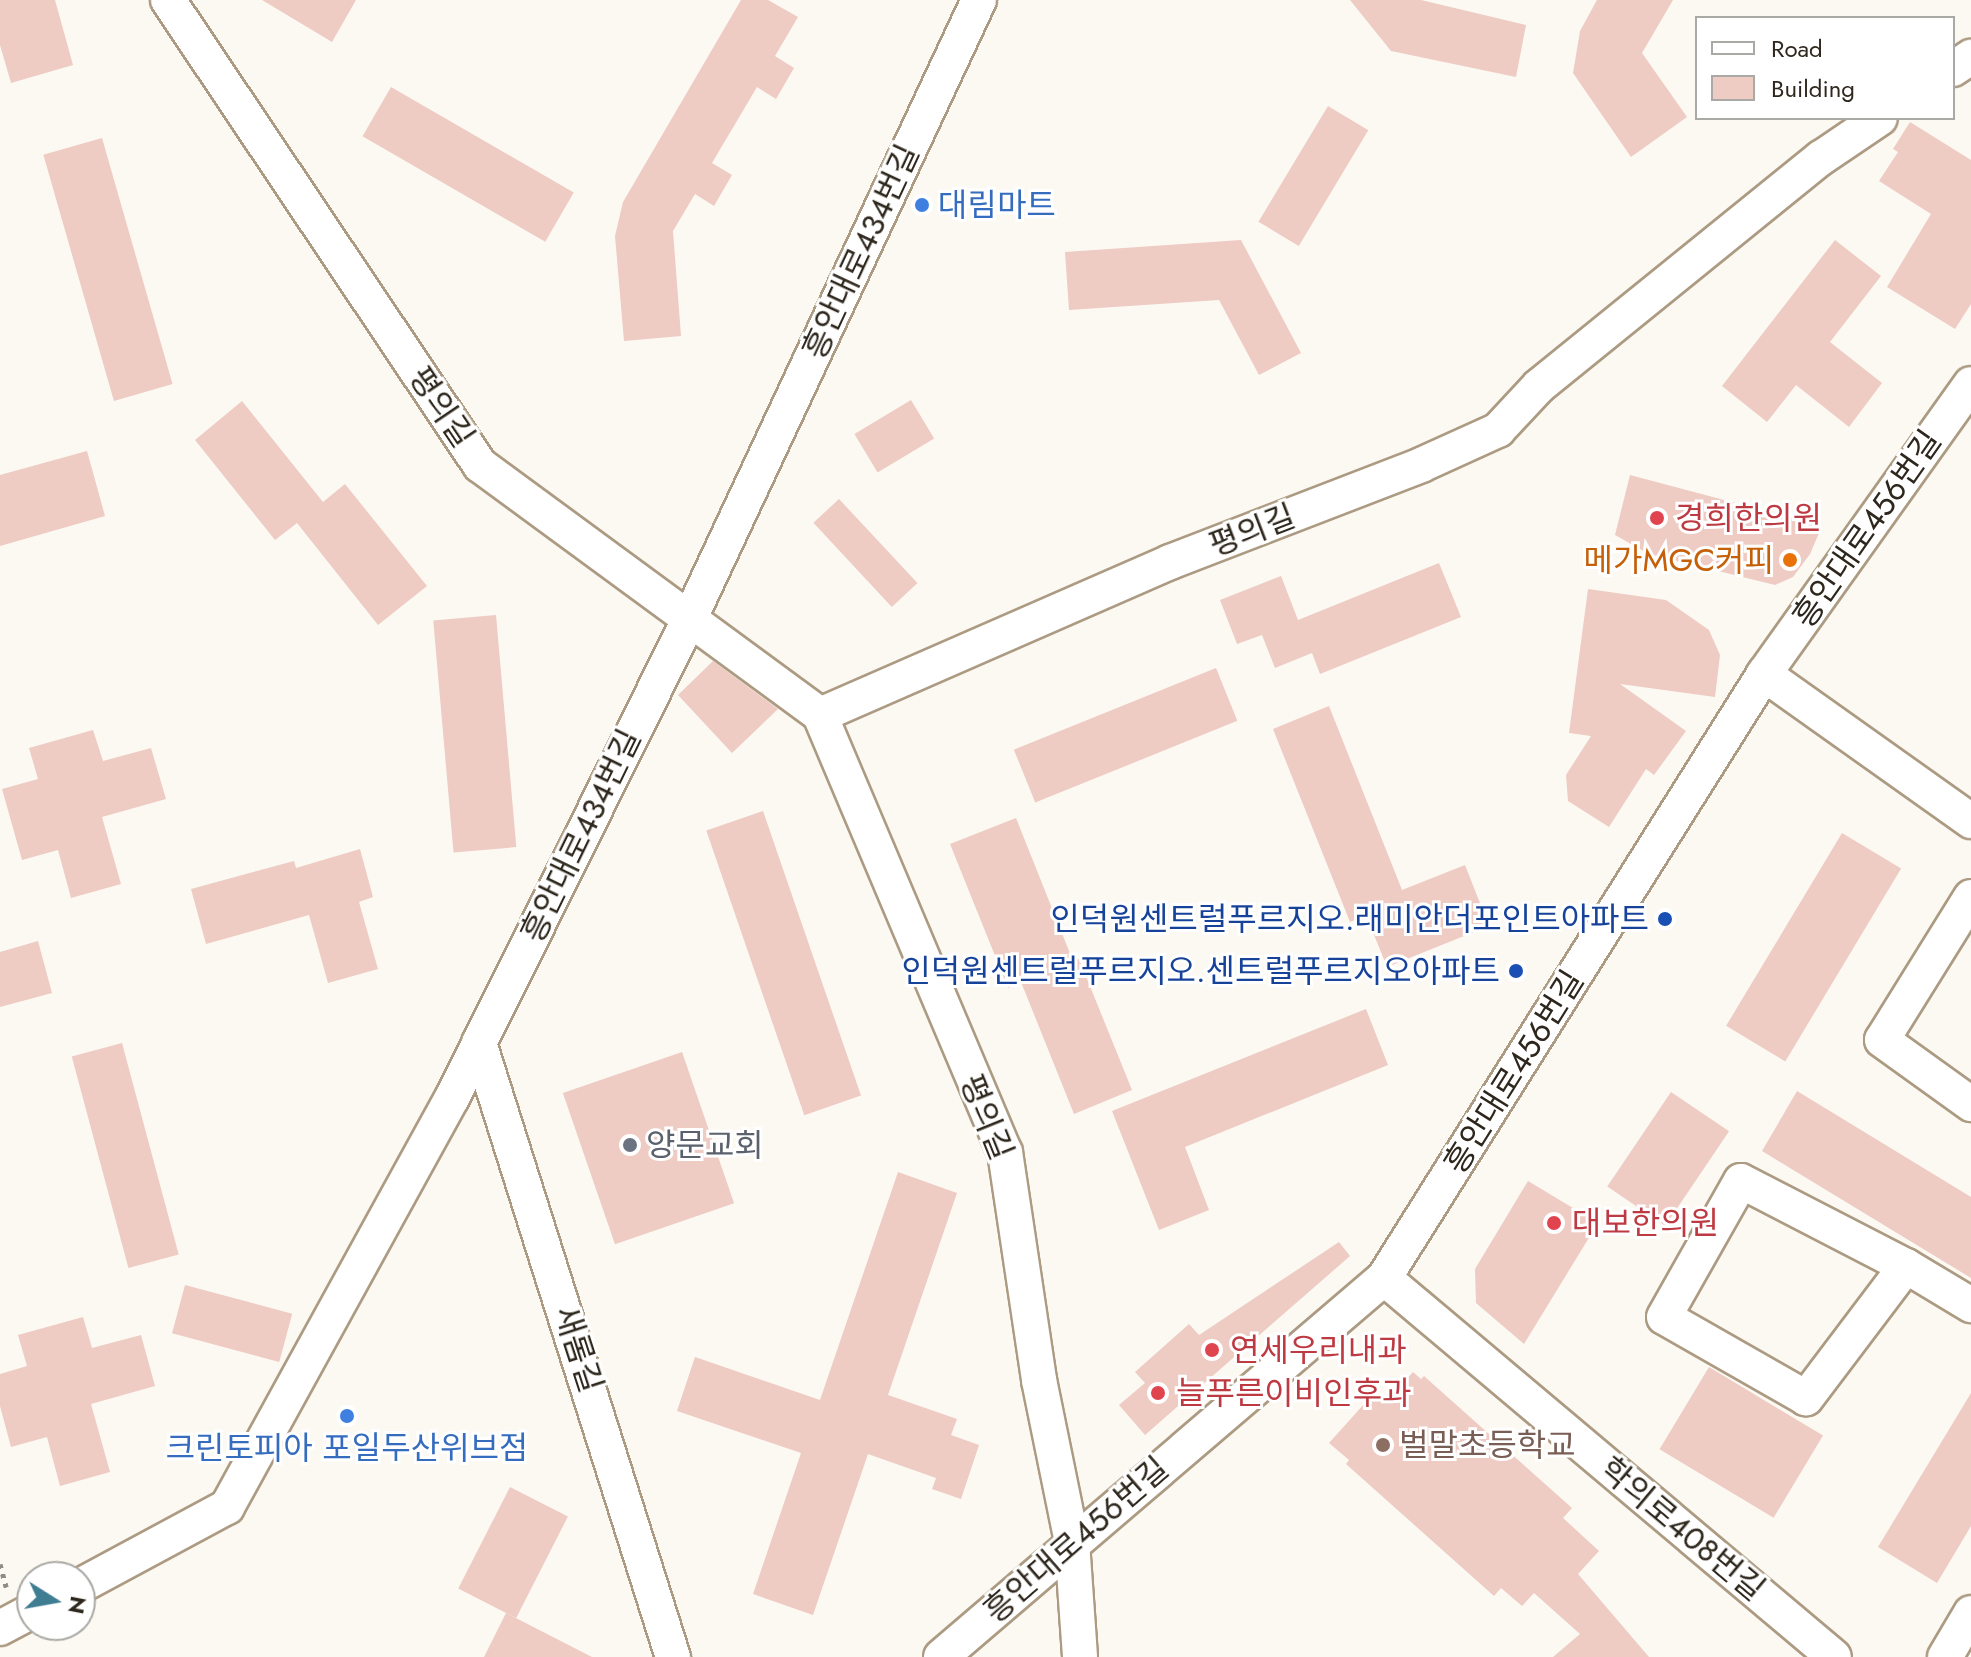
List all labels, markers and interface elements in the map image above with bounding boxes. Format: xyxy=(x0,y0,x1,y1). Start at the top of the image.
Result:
legend xyxy=(1695,16,1955,120)
text: Road xyxy=(1771,31,1823,66)
text: Building xyxy=(1771,71,1855,106)
street label: 흥안대로434번길 xyxy=(795,139,927,365)
place label: 대림마트 xyxy=(938,186,1056,224)
marker: 대림마트 xyxy=(913,196,931,214)
street label: 평의길 xyxy=(400,360,482,454)
street label: 흥안대로456번길 xyxy=(1785,423,1949,635)
street label: 평의길 xyxy=(1204,497,1300,565)
place label: 경희한의원 xyxy=(1675,499,1822,537)
marker: 경희한의원 xyxy=(1646,507,1668,529)
place label: 메가MGC커피 xyxy=(1584,541,1774,579)
marker: 메가MGC커피 xyxy=(1781,551,1799,569)
street label: 흥안대로434번길 xyxy=(513,724,649,948)
place label: 인덕원센트럴푸르지오.래미안더포인트아파트 xyxy=(1051,900,1649,938)
marker: 인덕원센트럴푸르지오.래미안더포인트아파트 xyxy=(1656,910,1674,928)
place label: 인덕원센트럴푸르지오.센트럴푸르지오아파트 xyxy=(902,952,1500,990)
marker: 인덕원센트럴푸르지오.센트럴푸르지오아파트 xyxy=(1507,962,1525,980)
street label: 흥안대로456번길 xyxy=(1436,964,1592,1180)
street label: 평의길 xyxy=(952,1069,1020,1165)
place label: 양문교회 xyxy=(646,1126,764,1164)
marker: 양문교회 xyxy=(621,1136,639,1154)
place label: 대보한의원 xyxy=(1572,1204,1719,1242)
marker: 대보한의원 xyxy=(1543,1212,1565,1234)
street label: 새롬길 xyxy=(546,1301,610,1397)
place label: 연세우리내과 xyxy=(1230,1331,1407,1369)
marker: 연세우리내과 xyxy=(1201,1339,1223,1361)
place label: 늘푸른이비인후과 xyxy=(1176,1374,1412,1412)
marker: 늘푸른이비인후과 xyxy=(1147,1382,1169,1404)
marker: 크린토피아 포일두산위브점 xyxy=(338,1407,356,1425)
place label: 벌말초등학교 xyxy=(1399,1426,1576,1464)
place label: 크린토피아 포일두산위브점 xyxy=(166,1429,528,1467)
marker: 벌말초등학교 xyxy=(1374,1436,1392,1454)
street label: 흥안대로456번길 xyxy=(976,1449,1176,1631)
street label: 학의로408번길 xyxy=(1592,1449,1772,1609)
north arrow xyxy=(16,1561,96,1641)
text: N xyxy=(60,1594,95,1617)

